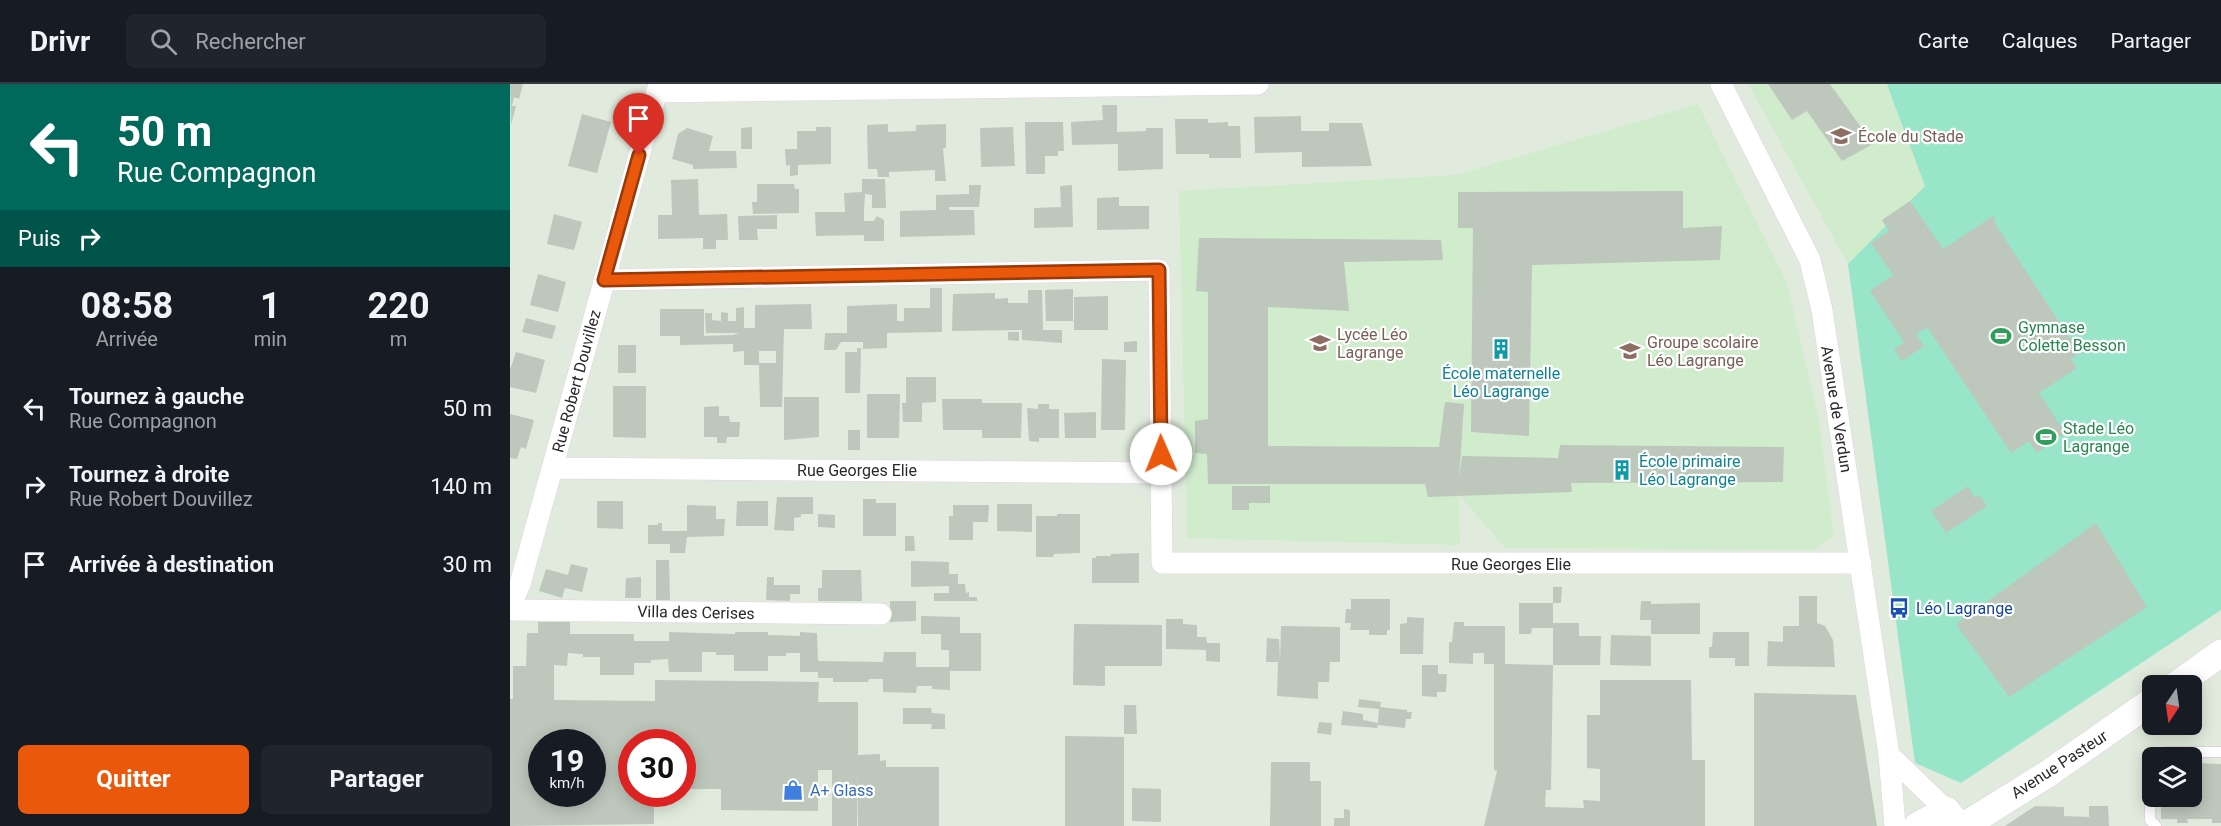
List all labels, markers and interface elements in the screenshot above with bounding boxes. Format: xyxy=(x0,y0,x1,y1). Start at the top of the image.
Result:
search box xyxy=(126,14,546,68)
text: Drivr xyxy=(30,25,90,58)
icon: search xyxy=(147,25,180,58)
text: Rechercher xyxy=(195,29,306,54)
text: Carte xyxy=(1918,29,1969,53)
text: Calques xyxy=(2002,29,2077,53)
text: Partager xyxy=(2110,29,2191,53)
pin xyxy=(613,93,664,155)
icon: arrive xyxy=(622,102,655,135)
text: 50 m xyxy=(117,107,212,156)
icon: left xyxy=(18,108,96,186)
school or university icon: École du Stade xyxy=(1829,124,1853,148)
place label: École du Stade xyxy=(1858,127,1964,146)
text: Rue Compagnon xyxy=(117,157,316,189)
icon: right xyxy=(73,222,106,255)
text: Puis xyxy=(18,226,61,251)
text: 08:58 xyxy=(80,285,173,327)
text: 1 xyxy=(260,285,281,327)
text: 220 xyxy=(368,285,430,327)
street label: Rue Robert Douvillez xyxy=(548,308,605,455)
place label: Gymnase Colette Besson xyxy=(2018,318,2126,355)
sports icon: Gymnase Colette Besson xyxy=(1989,324,2013,348)
place label: Lycée Léo Lagrange xyxy=(1337,325,1408,362)
text: Arrivée xyxy=(96,327,158,351)
text: min xyxy=(254,327,287,351)
text: m xyxy=(390,327,407,351)
school or university icon: Lycée Léo Lagrange xyxy=(1308,331,1332,355)
place label: Groupe scolaire Léo Lagrange xyxy=(1647,333,1759,370)
building icon: École maternelle Léo Lagrange xyxy=(1489,337,1513,361)
school or university icon: Groupe scolaire Léo Lagrange xyxy=(1618,339,1642,363)
street label: Avenue de Verdun xyxy=(1817,344,1856,474)
place label: École maternelle Léo Lagrange xyxy=(1442,364,1560,401)
text: Tournez à gauche xyxy=(69,384,244,409)
icon: left xyxy=(18,392,51,425)
text: 50 m xyxy=(443,396,492,421)
text: Rue Compagnon xyxy=(69,409,217,433)
place label: Stade Léo Lagrange xyxy=(2063,419,2134,456)
position arrow xyxy=(1129,422,1193,486)
sports icon: Stade Léo Lagrange xyxy=(2034,425,2058,449)
place label: École primaire Léo Lagrange xyxy=(1639,452,1740,489)
building icon: École primaire Léo Lagrange xyxy=(1610,458,1634,482)
street label: Rue Georges Elie xyxy=(797,461,917,480)
text: Tournez à droite xyxy=(69,462,229,487)
icon: right xyxy=(18,470,51,503)
text: 140 m xyxy=(430,474,492,499)
text: Rue Robert Douvillez xyxy=(69,487,253,511)
icon: arrive xyxy=(18,548,51,581)
text: Arrivée à destination xyxy=(69,552,274,577)
text: 30 m xyxy=(443,552,492,577)
street label: Rue Georges Elie xyxy=(1451,555,1571,574)
bus stop icon: Léo Lagrange xyxy=(1887,596,1911,620)
place label: Léo Lagrange xyxy=(1916,599,2013,618)
street label: Villa des Cerises xyxy=(637,602,755,623)
north arrow xyxy=(2142,675,2202,735)
map controls xyxy=(2142,675,2202,807)
street label: Avenue Pasteur xyxy=(2007,726,2112,803)
speed limit sign: 30 xyxy=(618,729,696,807)
text: 19 xyxy=(550,743,584,778)
button: Quitter xyxy=(18,745,249,814)
button: Partager xyxy=(261,745,492,814)
button: layers xyxy=(2142,747,2202,807)
text: km/h xyxy=(549,774,585,792)
shop icon: A+ Glass xyxy=(781,778,805,802)
place label: A+ Glass xyxy=(810,781,874,800)

